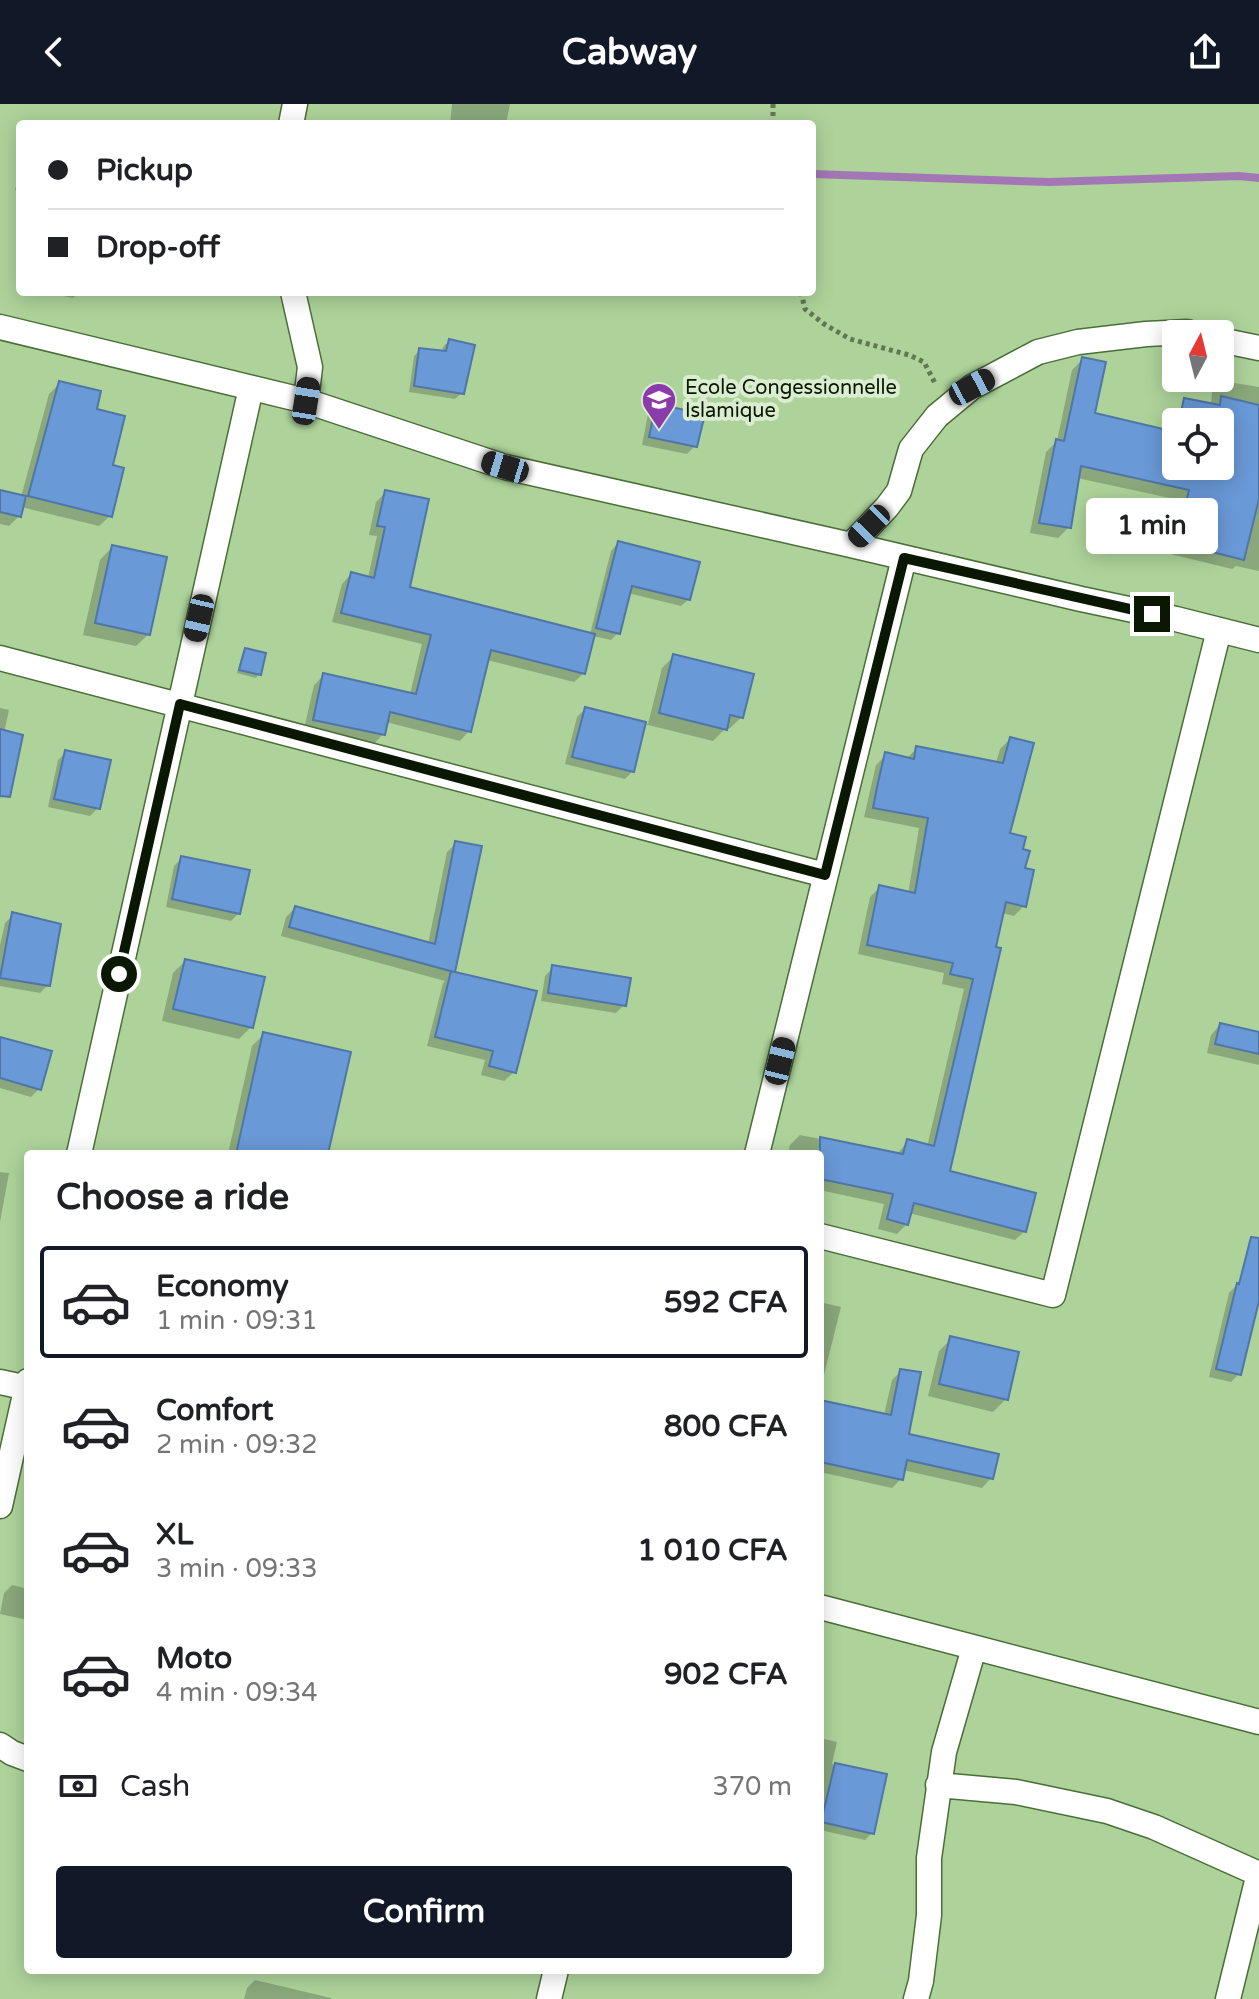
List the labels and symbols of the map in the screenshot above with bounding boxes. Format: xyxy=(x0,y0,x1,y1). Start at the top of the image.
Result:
north arrow xyxy=(1162,320,1234,392)
car xyxy=(945,365,999,409)
car xyxy=(290,375,322,427)
place label: Ecole Congessionnelle Islamique xyxy=(685,376,897,423)
school or university icon: Ecole Congessionnelle Islamique xyxy=(640,381,678,431)
car xyxy=(479,449,531,485)
callout: 1 min xyxy=(1086,498,1218,554)
car xyxy=(844,500,894,552)
car xyxy=(182,592,216,644)
route end xyxy=(1134,596,1170,632)
route start xyxy=(101,956,137,992)
car xyxy=(763,1035,797,1087)

